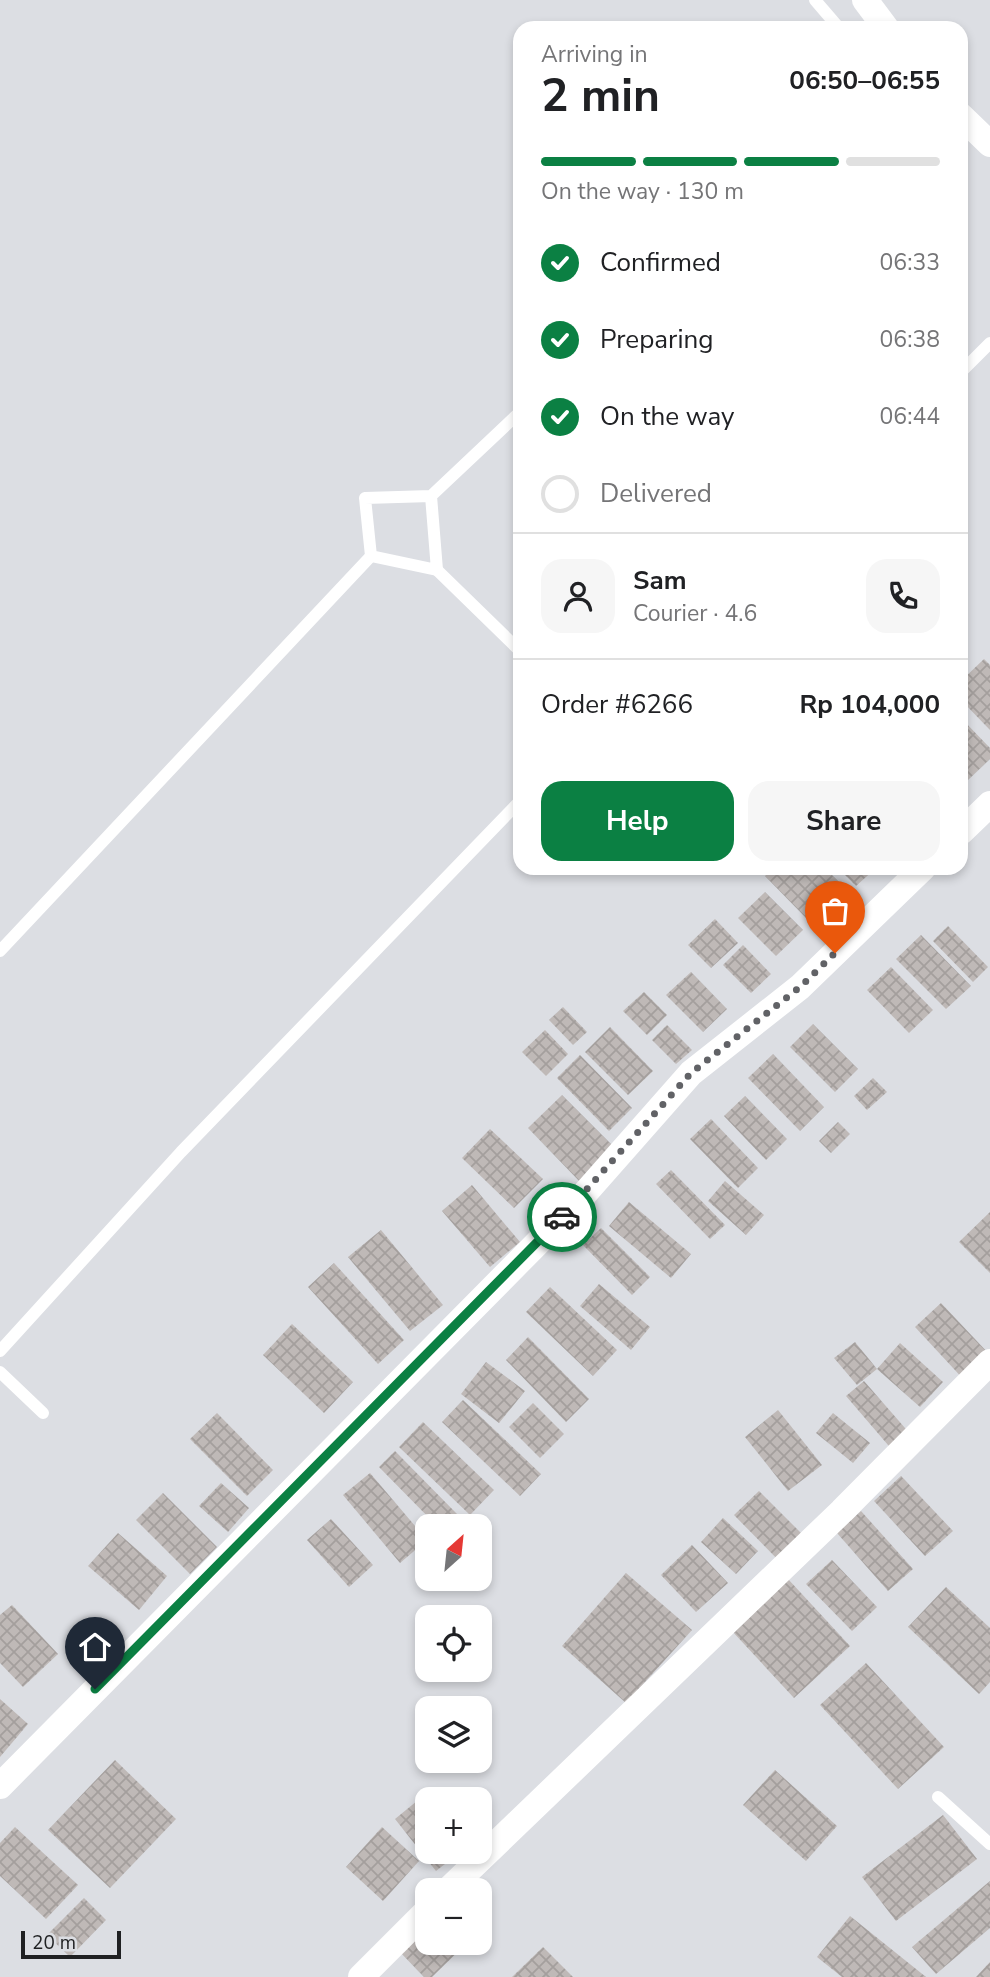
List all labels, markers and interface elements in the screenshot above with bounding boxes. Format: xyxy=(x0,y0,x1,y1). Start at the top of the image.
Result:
text: Arriving in xyxy=(541,39,648,70)
text: 06:50–06:55 xyxy=(789,63,940,98)
text: 2 min xyxy=(541,64,660,127)
text: On the way · 130 m xyxy=(541,176,744,207)
icon: check xyxy=(541,244,579,282)
text: Confirmed xyxy=(600,245,721,280)
text: 06:33 xyxy=(880,247,940,278)
icon: check xyxy=(541,321,579,359)
text: Preparing xyxy=(600,322,713,357)
text: 06:38 xyxy=(880,324,940,355)
icon: check xyxy=(541,398,579,436)
text: On the way xyxy=(600,399,734,434)
text: 06:44 xyxy=(880,401,940,432)
text: Delivered xyxy=(600,476,712,511)
button: person xyxy=(541,559,615,633)
button: phone xyxy=(866,559,940,633)
text: Sam xyxy=(633,563,686,598)
text: Courier · 4.6 xyxy=(633,598,757,629)
text: Order #6266 xyxy=(541,687,693,722)
text: Rp 104,000 xyxy=(799,687,940,722)
button: Help xyxy=(541,781,734,861)
button: Share xyxy=(748,781,940,861)
pin xyxy=(805,881,865,953)
icon: bag xyxy=(816,892,854,930)
courier xyxy=(527,1182,597,1252)
icon: car xyxy=(543,1198,581,1236)
north arrow xyxy=(415,1514,492,1591)
map controls xyxy=(415,1514,492,1955)
button: locate xyxy=(415,1605,492,1682)
pin xyxy=(65,1617,125,1689)
icon: home xyxy=(76,1628,114,1666)
button: layers xyxy=(415,1696,492,1773)
button: + xyxy=(415,1787,492,1864)
button: − xyxy=(415,1878,492,1955)
scale bar xyxy=(21,1928,121,1960)
text: 20 m xyxy=(32,1930,76,1956)

